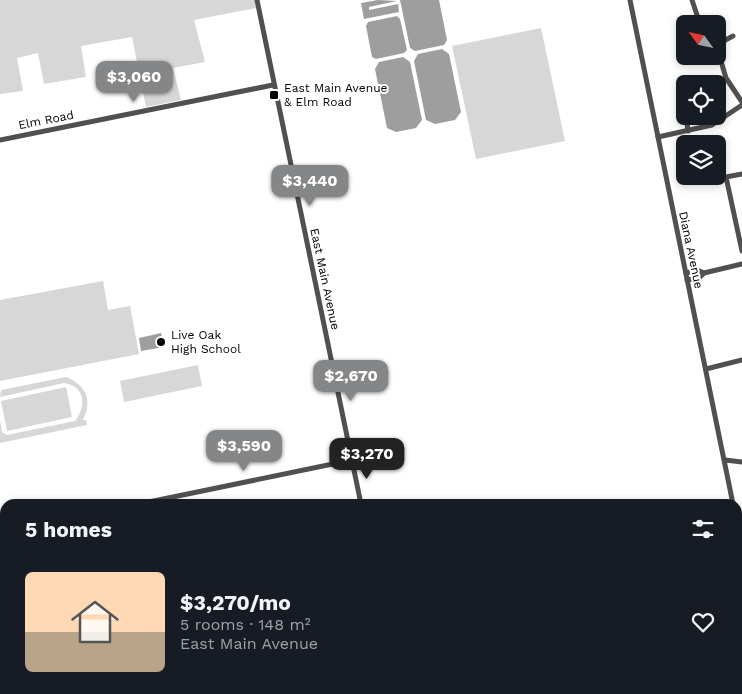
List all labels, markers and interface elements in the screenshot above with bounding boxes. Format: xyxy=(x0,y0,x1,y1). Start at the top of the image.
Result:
north arrow xyxy=(676,15,726,65)
map controls xyxy=(676,15,726,185)
pin: $3,060 xyxy=(93,61,175,103)
text: $3,060 xyxy=(107,67,161,86)
button: locate xyxy=(676,75,726,125)
place label: East Main Avenue & Elm Road xyxy=(284,81,388,109)
marker: East Main Avenue & Elm Road xyxy=(268,89,280,101)
street label: Elm Road xyxy=(17,108,75,132)
button: layers xyxy=(676,135,726,185)
pin: $3,440 xyxy=(269,164,351,207)
text: $3,440 xyxy=(282,171,338,190)
street label: Diana Avenue xyxy=(676,210,706,290)
street label: East Main Avenue xyxy=(307,227,343,331)
place label: Live Oak High School xyxy=(171,328,241,356)
marker: Live Oak High School xyxy=(155,336,167,348)
pin: $2,670 xyxy=(310,360,392,402)
text: $2,670 xyxy=(324,366,378,385)
pin: $3,590 xyxy=(203,430,285,472)
text: $3,590 xyxy=(217,436,271,455)
pin: $3,270 xyxy=(326,438,408,480)
text: $3,270 xyxy=(340,444,394,463)
icon: filters xyxy=(689,515,717,543)
text: 5 homes xyxy=(25,517,112,542)
text: $3,270/mo xyxy=(180,590,291,615)
icon: home xyxy=(65,592,125,652)
icon: heart xyxy=(689,608,717,636)
text: 5 rooms · 148 m² xyxy=(180,615,311,634)
text: East Main Avenue xyxy=(180,634,318,653)

